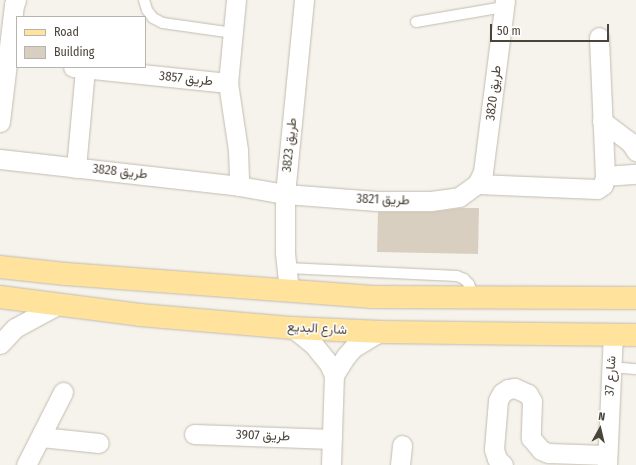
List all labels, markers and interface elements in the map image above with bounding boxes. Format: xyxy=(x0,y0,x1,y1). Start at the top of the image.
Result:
legend xyxy=(16,16,146,68)
scale bar xyxy=(492,16,611,42)
text: 50 m xyxy=(497,24,521,38)
text: Road xyxy=(54,25,79,39)
text: Building xyxy=(54,45,94,59)
street label: طريق 3820 xyxy=(483,65,505,121)
street label: طريق 3857 xyxy=(158,68,214,90)
street label: طريق 3823 xyxy=(279,117,301,173)
street label: طريق 3828 xyxy=(92,161,148,183)
street label: طريق 3821 xyxy=(356,191,410,209)
street label: شارع البديع xyxy=(287,320,347,338)
street label: شارع 37 xyxy=(602,355,620,397)
north arrow xyxy=(580,409,620,449)
text: N xyxy=(598,410,606,424)
street label: طريق 3907 xyxy=(236,427,290,445)

